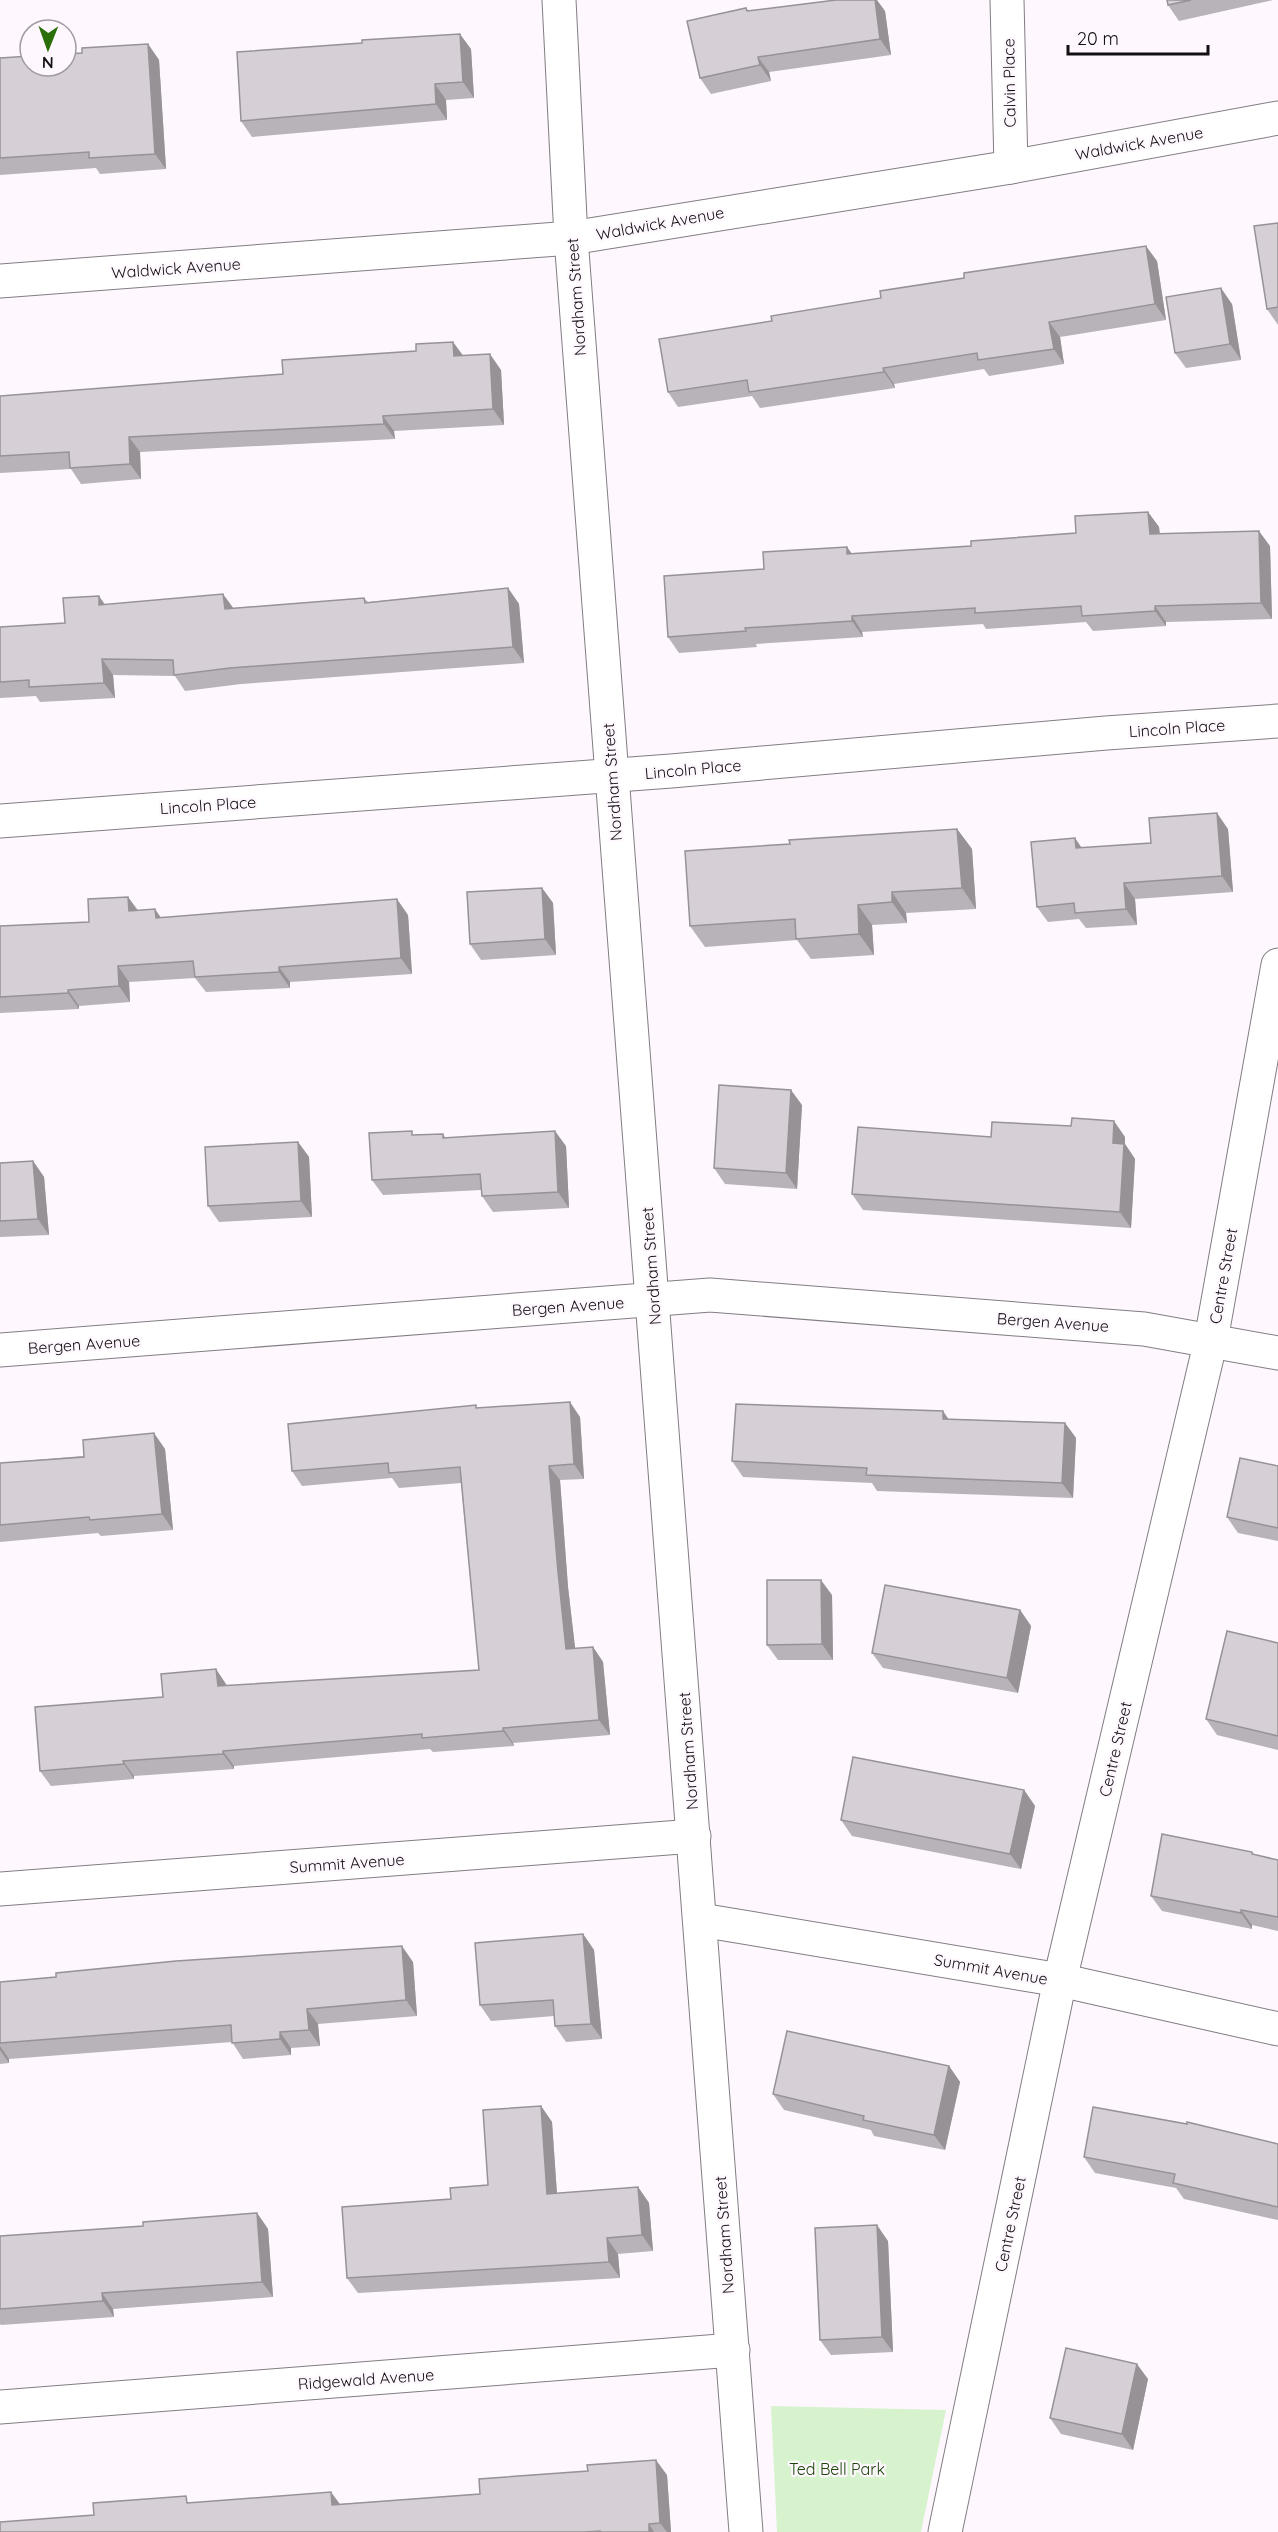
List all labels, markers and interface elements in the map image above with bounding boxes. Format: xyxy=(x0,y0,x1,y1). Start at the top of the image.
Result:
north arrow xyxy=(18,18,78,78)
scale bar xyxy=(1068,18,1208,56)
text: 20 m xyxy=(1077,27,1119,50)
street label: Calvin Place xyxy=(998,38,1020,128)
text: N xyxy=(42,53,54,73)
street label: Waldwick Avenue xyxy=(1073,122,1205,164)
street label: Waldwick Avenue xyxy=(594,202,726,244)
street label: Nordham Street xyxy=(562,237,590,357)
street label: Waldwick Avenue xyxy=(111,254,241,282)
street label: Lincoln Place xyxy=(1128,715,1226,741)
street label: Nordham Street xyxy=(598,722,626,842)
street label: Lincoln Place xyxy=(644,755,742,783)
street label: Lincoln Place xyxy=(159,792,257,818)
street label: Nordham Street xyxy=(637,1206,665,1326)
street label: Centre Street xyxy=(1205,1226,1241,1326)
street label: Bergen Avenue xyxy=(511,1292,625,1320)
street label: Bergen Avenue xyxy=(996,1308,1110,1336)
street label: Bergen Avenue xyxy=(27,1330,141,1358)
street label: Nordham Street xyxy=(674,1691,702,1811)
street label: Centre Street xyxy=(1094,1699,1136,1799)
street label: Summit Avenue xyxy=(289,1849,405,1877)
street label: Summit Avenue xyxy=(933,1949,1049,1989)
street label: Centre Street xyxy=(990,2174,1030,2274)
street label: Nordham Street xyxy=(710,2175,738,2295)
street label: Ridgewald Avenue xyxy=(297,2364,435,2394)
park label: Ted Bell Park xyxy=(789,2459,885,2479)

